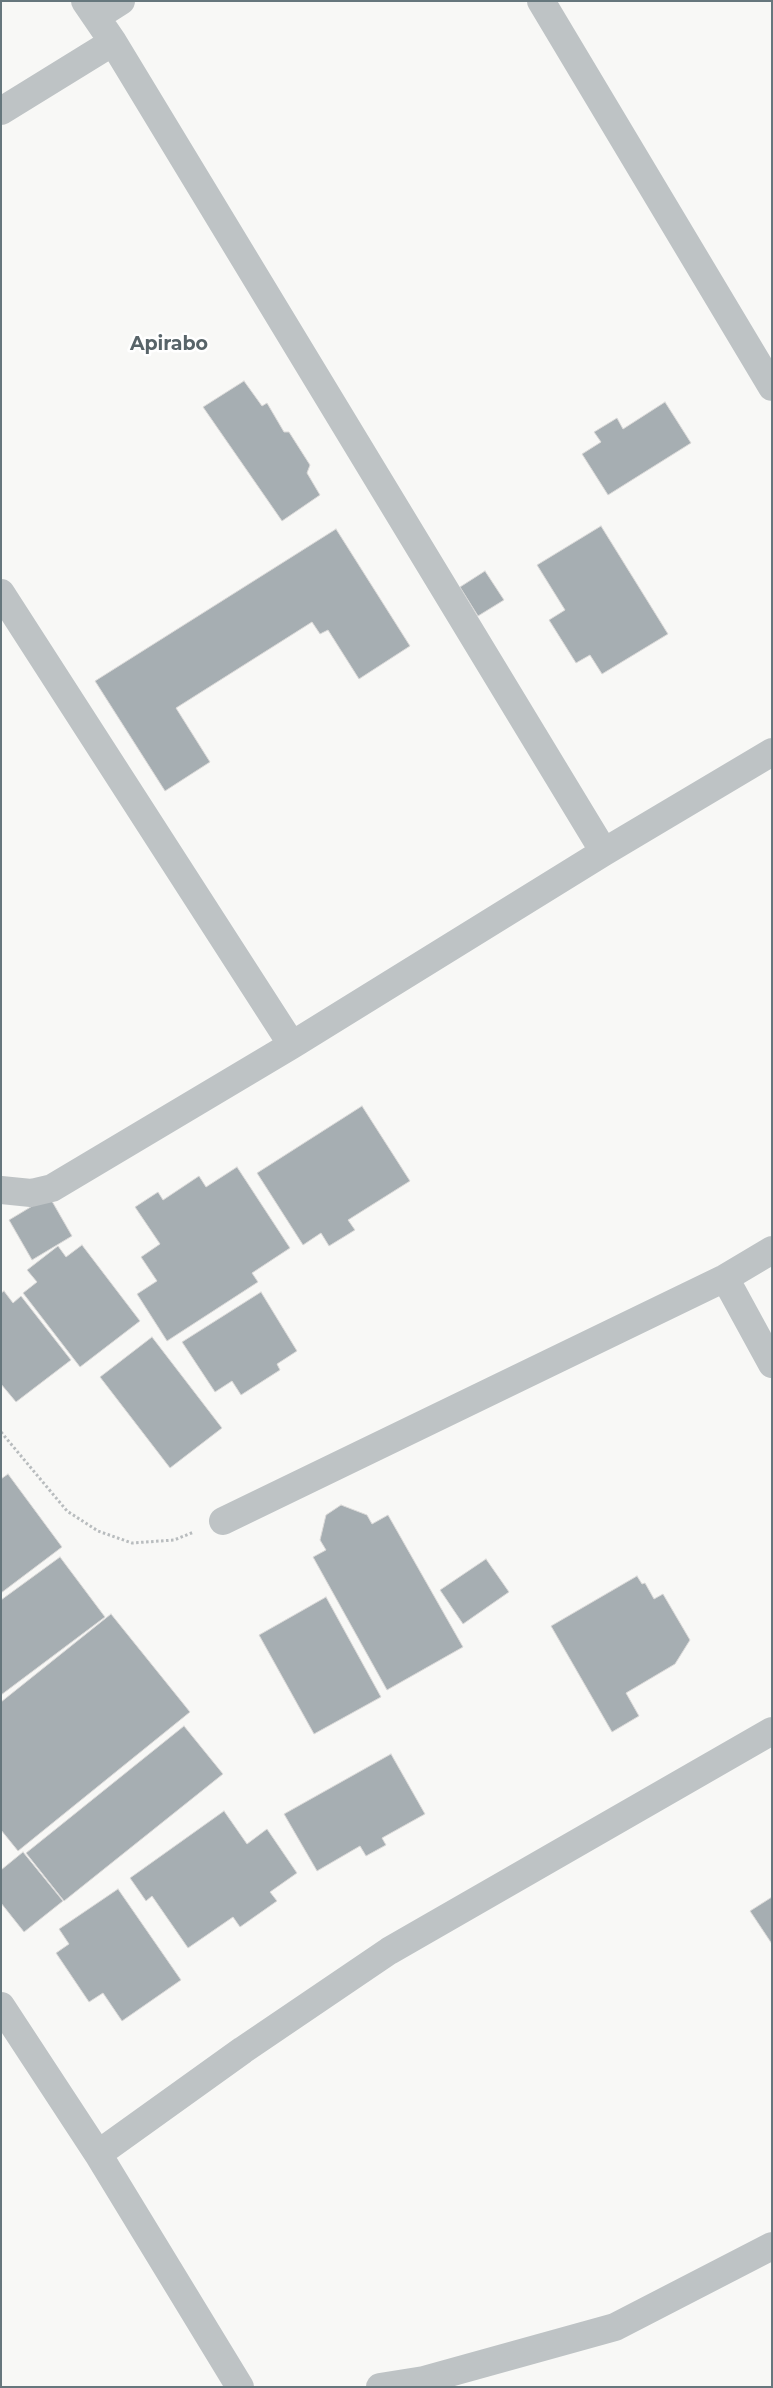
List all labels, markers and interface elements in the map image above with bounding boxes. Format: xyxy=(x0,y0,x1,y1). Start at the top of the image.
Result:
district label: Apirabo xyxy=(130,333,208,355)

